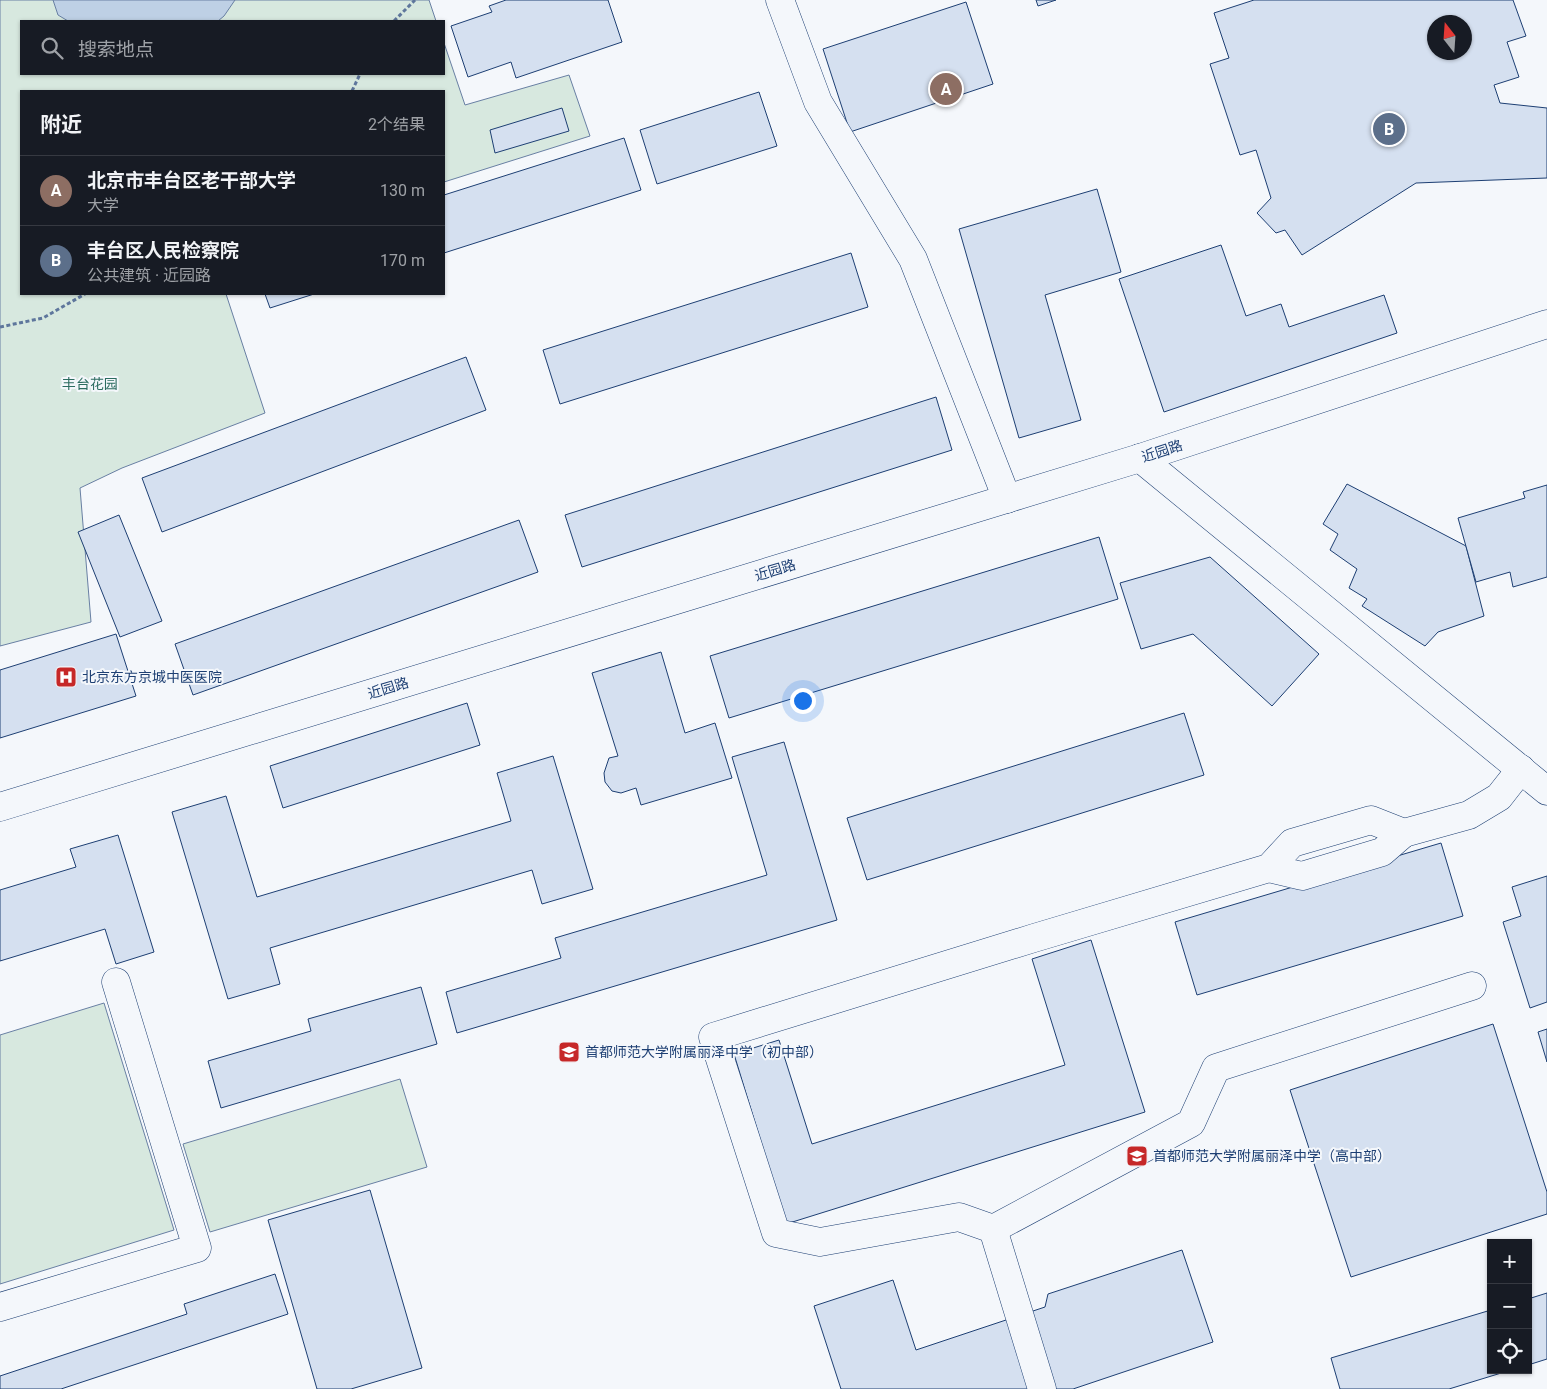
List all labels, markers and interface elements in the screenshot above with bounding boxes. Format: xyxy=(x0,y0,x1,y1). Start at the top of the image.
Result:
north arrow xyxy=(1427,15,1472,60)
search box xyxy=(20,20,445,75)
icon: search xyxy=(38,34,66,62)
text: 搜索地点 xyxy=(78,38,154,61)
pin: A xyxy=(930,70,962,108)
pin: B xyxy=(1373,110,1405,148)
text: 附近 xyxy=(40,113,82,137)
text: 2个结果 xyxy=(368,115,425,134)
text: 北京市丰台区老干部大学 xyxy=(87,169,296,192)
text: A xyxy=(51,181,61,200)
text: 130 m xyxy=(380,181,425,200)
text: 大学 xyxy=(87,196,119,215)
text: 丰台区人民检察院 xyxy=(87,239,239,262)
text: B xyxy=(51,251,61,270)
text: 170 m xyxy=(380,251,425,270)
text: 公共建筑 · 近园路 xyxy=(87,266,211,285)
park label: 丰台花园 xyxy=(62,376,118,392)
street label: 近园路 xyxy=(1140,437,1184,465)
street label: 近园路 xyxy=(753,556,797,584)
hospital icon: 北京东方京城中医医院 xyxy=(54,665,78,689)
place label: 北京东方京城中医医院 xyxy=(82,669,222,685)
street label: 近园路 xyxy=(366,674,410,702)
your location xyxy=(790,688,816,714)
school or university icon: 首都师范大学附属丽泽中学（初中部） xyxy=(557,1040,581,1064)
place label: 首都师范大学附属丽泽中学（初中部） xyxy=(585,1044,823,1060)
school or university icon: 首都师范大学附属丽泽中学（高中部） xyxy=(1125,1144,1149,1168)
place label: 首都师范大学附属丽泽中学（高中部） xyxy=(1153,1148,1391,1164)
map controls xyxy=(1487,1239,1532,1374)
button: + xyxy=(1487,1239,1532,1284)
button: − xyxy=(1487,1284,1532,1329)
button: locate xyxy=(1487,1329,1532,1374)

